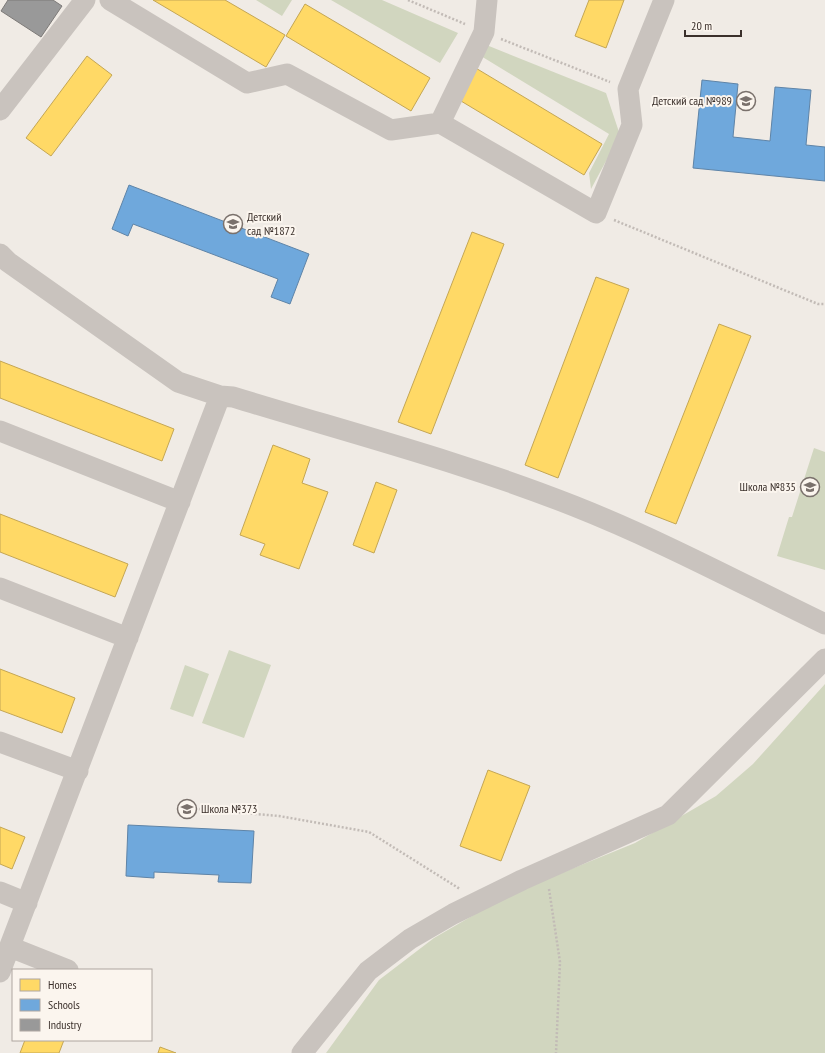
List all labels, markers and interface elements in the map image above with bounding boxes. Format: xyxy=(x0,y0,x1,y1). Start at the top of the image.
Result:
scale bar xyxy=(685,12,741,38)
text: 20 m xyxy=(691,18,712,33)
school or university icon: Детский сад №989 xyxy=(735,90,757,112)
place label: Детский сад №989 xyxy=(652,93,732,108)
place label: Детский сад №1872 xyxy=(247,209,295,238)
school or university icon: Детский сад №1872 xyxy=(222,213,244,235)
school or university icon: Школа №835 xyxy=(799,476,821,498)
place label: Школа №835 xyxy=(740,479,796,494)
school or university icon: Школа №373 xyxy=(176,798,198,820)
place label: Школа №373 xyxy=(201,801,257,816)
legend xyxy=(12,969,152,1041)
text: Homes xyxy=(48,977,76,992)
text: Schools xyxy=(48,997,80,1012)
text: Industry xyxy=(48,1017,82,1032)

